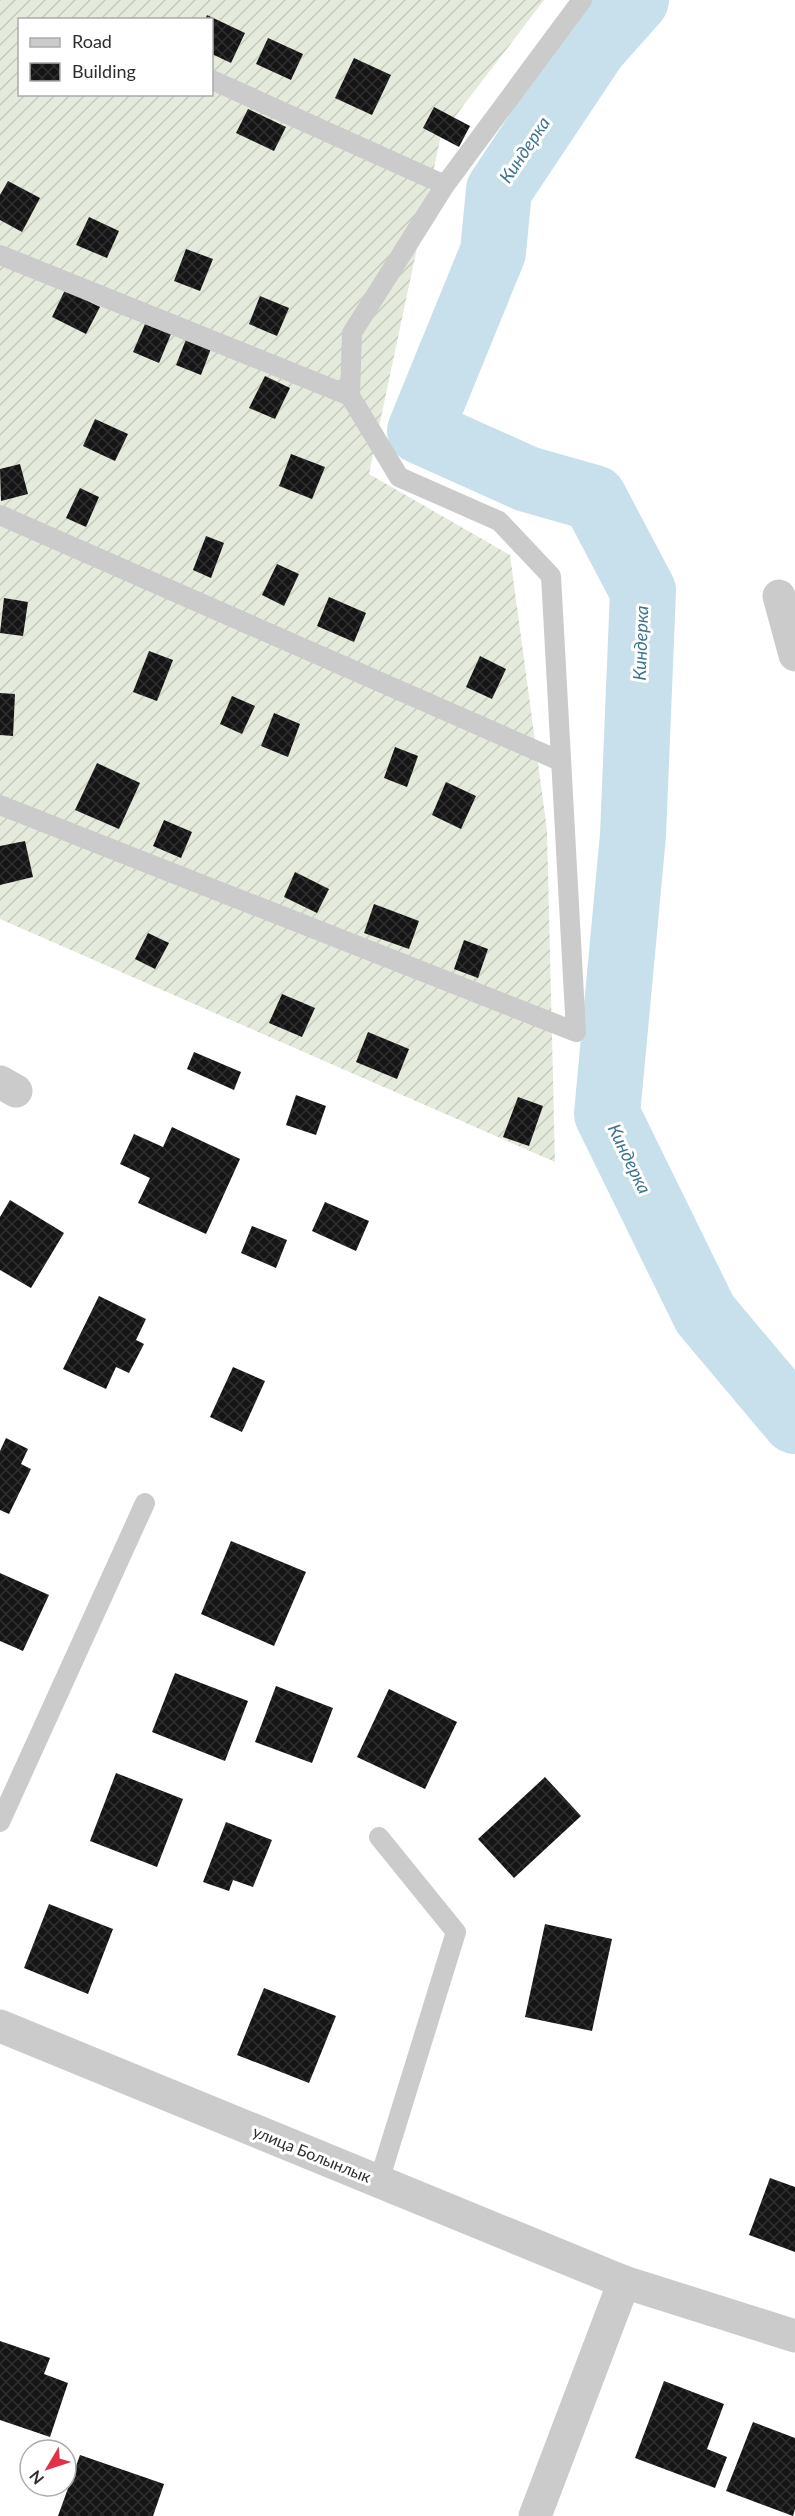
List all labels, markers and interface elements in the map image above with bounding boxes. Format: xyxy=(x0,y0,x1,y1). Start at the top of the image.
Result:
legend xyxy=(18,18,213,96)
text: Road xyxy=(72,30,112,52)
text: Building xyxy=(72,60,136,82)
water label: Киндерка xyxy=(494,112,554,187)
water label: Киндерка xyxy=(628,605,652,681)
water label: Киндерка xyxy=(604,1120,656,1197)
street label: улица Болынлык xyxy=(250,2121,375,2186)
north arrow xyxy=(18,2438,78,2498)
text: N xyxy=(25,2467,47,2489)

